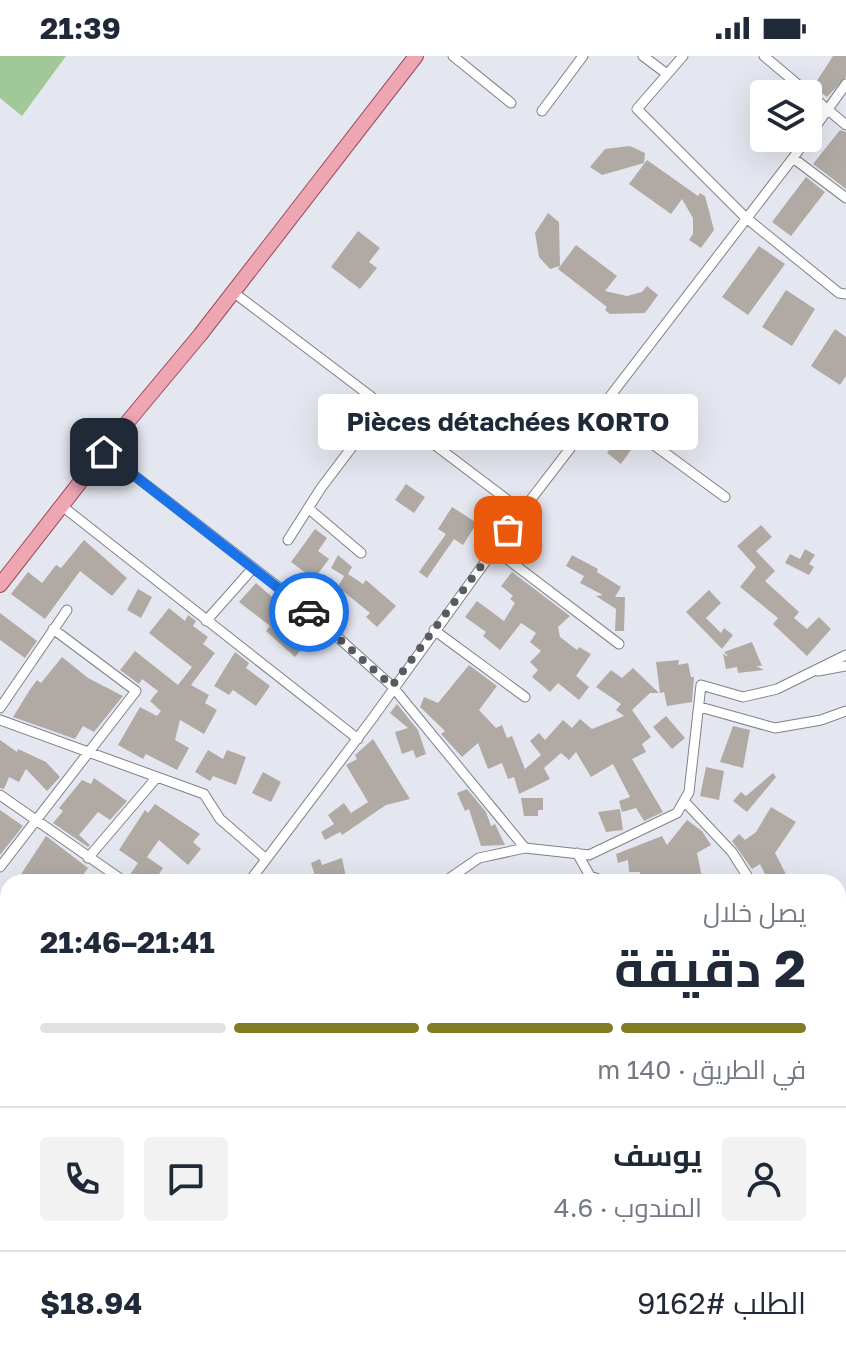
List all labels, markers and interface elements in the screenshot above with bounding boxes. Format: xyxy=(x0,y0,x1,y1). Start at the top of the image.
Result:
text: 21:39 xyxy=(40,10,121,46)
map controls xyxy=(750,80,822,152)
button: layers xyxy=(750,80,822,152)
callout: Pièces détachées KORTO xyxy=(318,394,698,450)
text: Pièces détachées KORTO xyxy=(346,406,670,437)
pin xyxy=(70,418,138,486)
icon: home xyxy=(82,430,126,474)
pin xyxy=(474,496,542,564)
icon: bag xyxy=(486,508,530,552)
courier xyxy=(269,572,349,652)
icon: car xyxy=(287,590,331,634)
text: يصل خلال xyxy=(703,897,806,928)
text: 21:41–21:46 xyxy=(40,924,215,960)
text: 2 دقيقة xyxy=(614,936,806,998)
text: في الطريق · 140 m xyxy=(597,1054,806,1085)
button: phone xyxy=(40,1137,124,1221)
button: chat xyxy=(144,1137,228,1221)
text: يوسف xyxy=(613,1137,702,1173)
button: person xyxy=(722,1137,806,1221)
text: المندوب · 4.6 xyxy=(554,1192,702,1223)
text: $18.94 xyxy=(40,1285,142,1321)
text: الطلب #9162 xyxy=(637,1285,806,1321)

